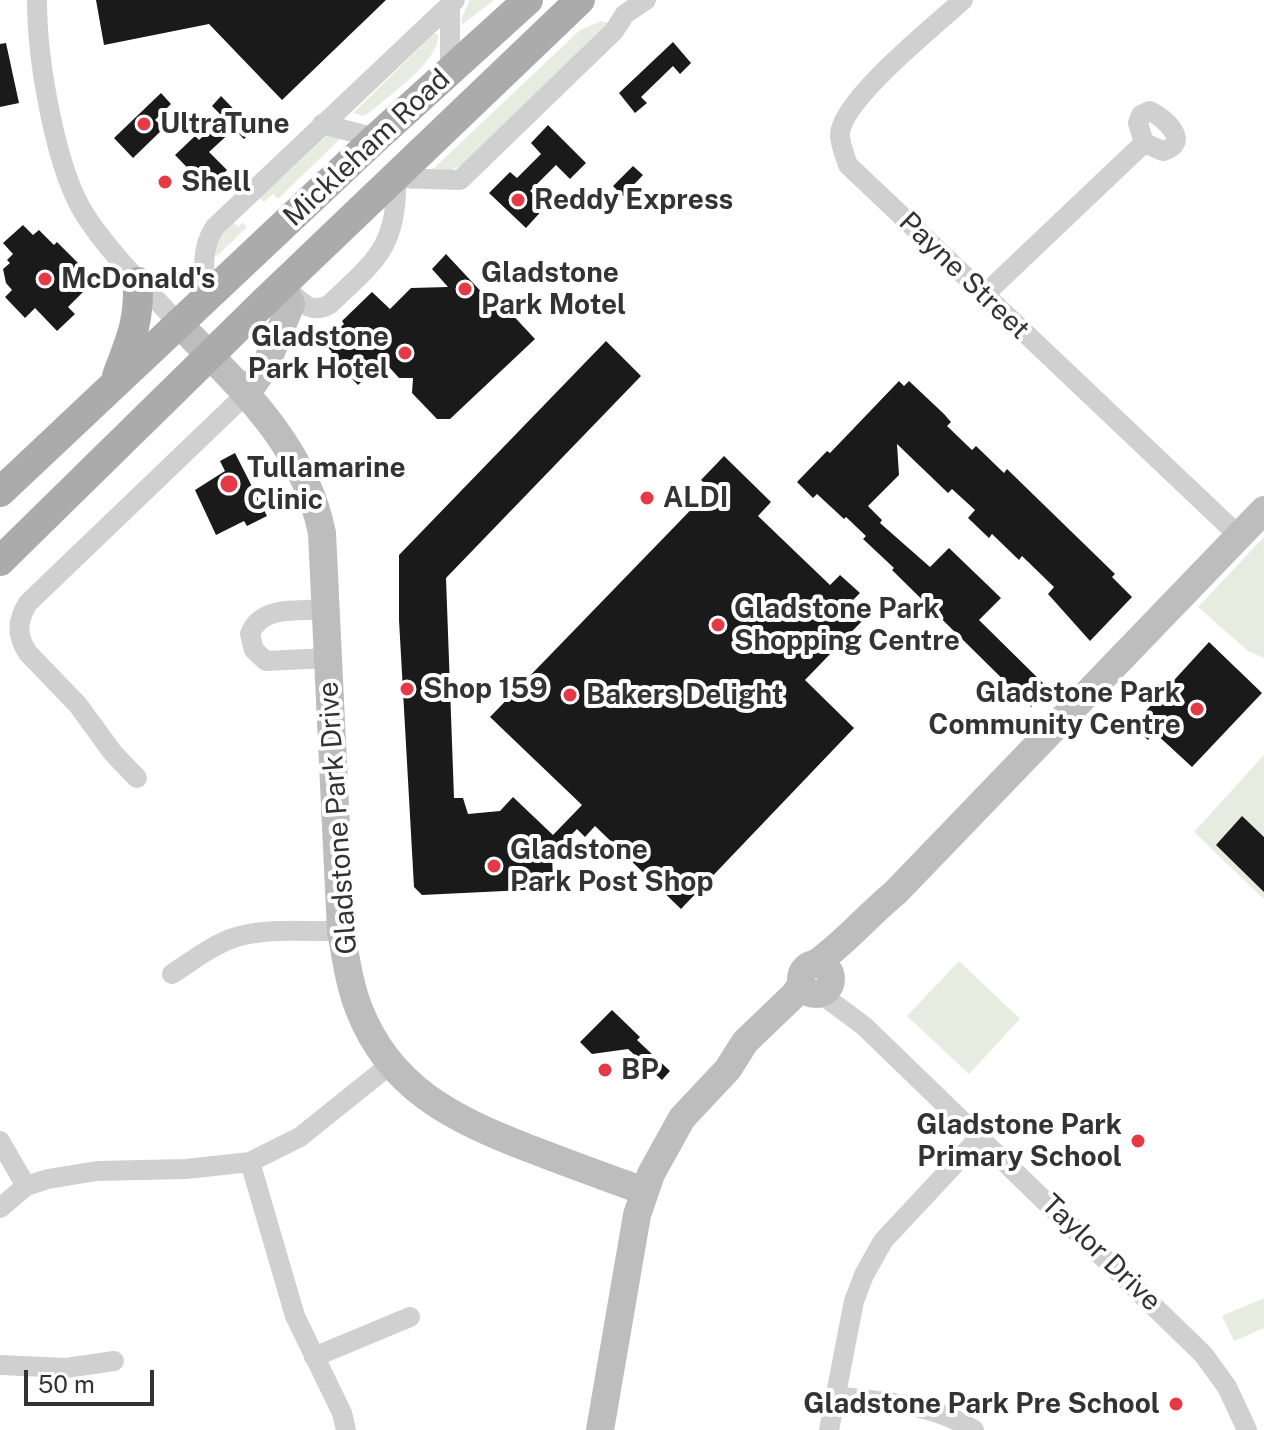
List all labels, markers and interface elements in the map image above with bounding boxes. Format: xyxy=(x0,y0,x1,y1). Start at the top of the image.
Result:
street label: Mickleham Road xyxy=(277,62,457,234)
place label: UltraTune xyxy=(160,107,290,141)
marker: UltraTune xyxy=(135,115,153,133)
place label: Shell xyxy=(181,165,251,199)
marker: Shell xyxy=(156,173,174,191)
place label: Reddy Express xyxy=(534,183,733,217)
marker: Reddy Express xyxy=(509,191,527,209)
street label: Payne Street xyxy=(892,206,1036,346)
place label: Gladstone Park Motel xyxy=(481,256,626,322)
place label: McDonald's xyxy=(61,262,215,296)
marker: McDonald's xyxy=(36,270,54,288)
marker: Gladstone Park Motel xyxy=(456,280,474,298)
place label: Gladstone Park Hotel xyxy=(248,320,389,386)
marker: Gladstone Park Hotel xyxy=(396,344,414,362)
place label: Tullamarine Clinic xyxy=(247,451,406,517)
marker: Tullamarine Clinic xyxy=(218,473,240,495)
place label: ALDI xyxy=(663,481,728,515)
marker: ALDI xyxy=(638,489,656,507)
place label: Gladstone Park Shopping Centre xyxy=(734,592,960,658)
marker: Gladstone Park Shopping Centre xyxy=(709,616,727,634)
place label: Shop 159 xyxy=(423,672,548,706)
place label: Gladstone Park Community Centre xyxy=(928,676,1181,742)
place label: Bakers Delight xyxy=(586,678,783,712)
street label: Gladstone Park Drive xyxy=(312,680,364,956)
marker: Shop 159 xyxy=(398,680,416,698)
marker: Bakers Delight xyxy=(561,686,579,704)
marker: Gladstone Park Community Centre xyxy=(1188,700,1206,718)
place label: Gladstone Park Post Shop xyxy=(510,833,713,899)
marker: Gladstone Park Post Shop xyxy=(485,857,503,875)
place label: BP xyxy=(621,1053,659,1087)
marker: BP xyxy=(596,1061,614,1079)
place label: Gladstone Park Primary School xyxy=(916,1108,1122,1174)
marker: Gladstone Park Primary School xyxy=(1129,1132,1147,1150)
street label: Taylor Drive xyxy=(1034,1188,1168,1318)
scale bar xyxy=(28,1354,158,1404)
text: 50 m xyxy=(38,1370,95,1398)
place label: Gladstone Park Pre School xyxy=(803,1387,1160,1421)
marker: Gladstone Park Pre School xyxy=(1167,1395,1185,1413)

